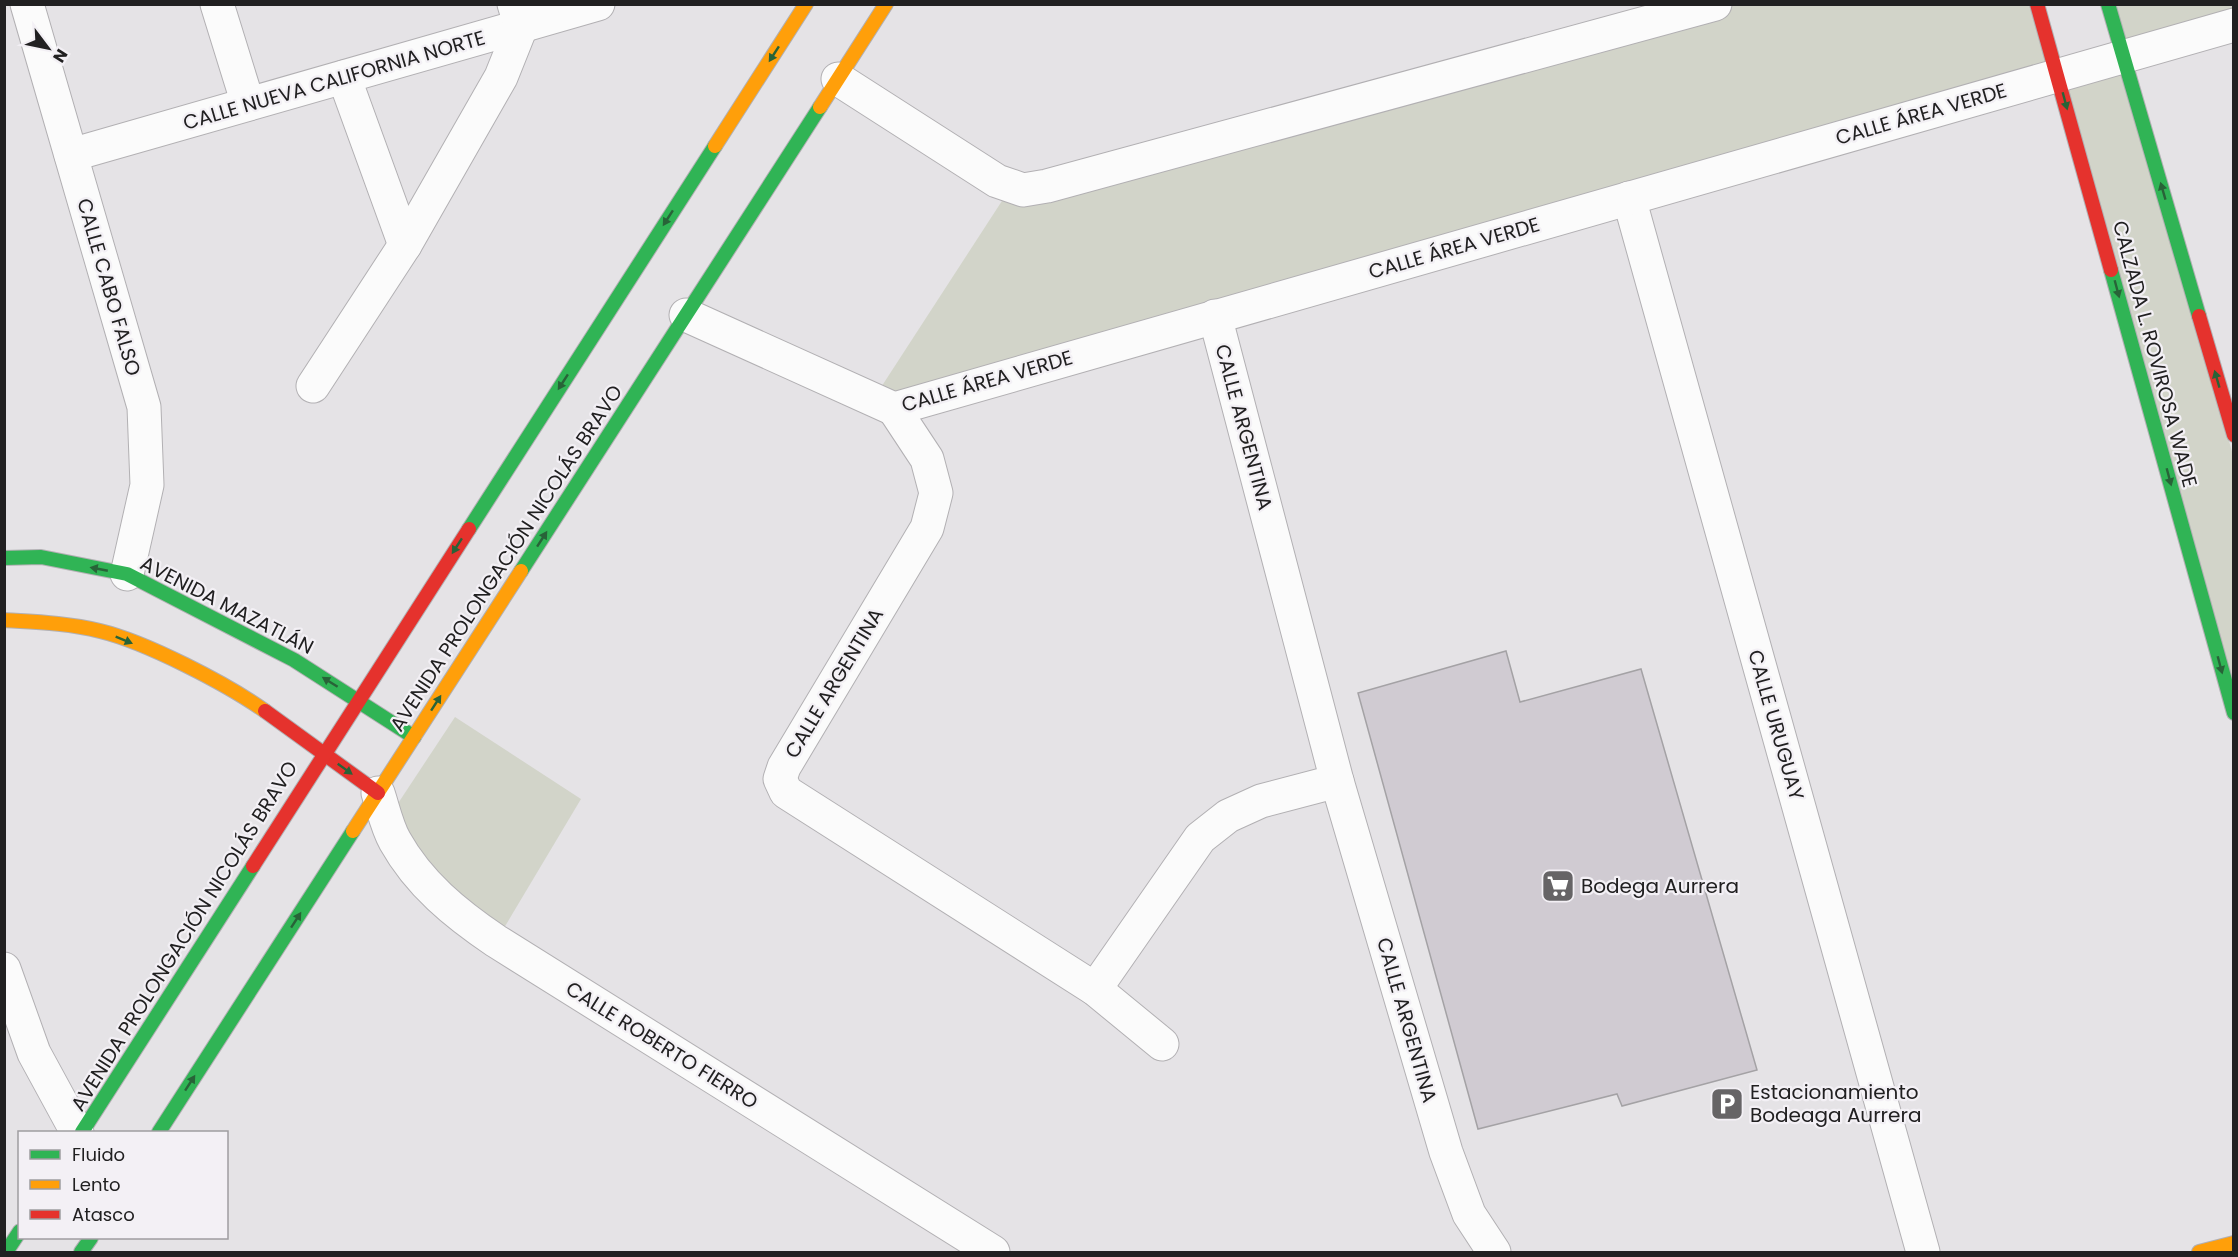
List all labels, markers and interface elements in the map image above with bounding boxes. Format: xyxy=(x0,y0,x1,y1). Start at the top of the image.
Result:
north arrow xyxy=(18,18,78,78)
street label: CALLE NUEVA CALIFORNIA NORTE xyxy=(180,23,488,137)
text: N xyxy=(47,44,73,67)
one-way arrow xyxy=(769,46,780,62)
street label: CALLE ÁREA VERDE xyxy=(1832,76,2010,152)
one-way arrow xyxy=(2061,92,2071,110)
one-way arrow xyxy=(2157,182,2167,201)
street label: CALLE CABO FALSO xyxy=(70,195,148,379)
one-way arrow xyxy=(663,209,674,226)
street label: CALLE ÁREA VERDE xyxy=(1365,210,1543,286)
street label: CALZADA L. ROVIROSA WADE xyxy=(2106,217,2204,491)
one-way arrow xyxy=(2113,280,2122,298)
street label: CALLE ARGENTINA xyxy=(1208,341,1280,513)
street label: CALLE ÁREA VERDE xyxy=(898,343,1076,419)
one-way arrow xyxy=(2212,370,2221,388)
one-way arrow xyxy=(557,373,569,389)
street label: AVENIDA PROLONGACIÓN NICOLÁS BRAVO xyxy=(383,379,629,737)
one-way arrow xyxy=(2164,468,2174,486)
one-way arrow xyxy=(536,531,547,547)
one-way arrow xyxy=(452,537,463,554)
street label: AVENIDA MAZATLÁN xyxy=(135,549,319,661)
one-way arrow xyxy=(89,564,108,573)
street label: CALLE ARGENTINA xyxy=(778,603,890,763)
one-way arrow xyxy=(115,635,133,645)
street label: CALLE URUGUAY xyxy=(1741,647,1811,804)
one-way arrow xyxy=(2216,656,2225,674)
one-way arrow xyxy=(322,676,338,688)
one-way arrow xyxy=(430,695,442,711)
street label: AVENIDA PROLONGACIÓN NICOLÁS BRAVO xyxy=(64,756,304,1116)
one-way arrow xyxy=(337,763,353,775)
supermarket icon: Bodega Aurrera xyxy=(1540,868,1576,904)
place label: Bodega Aurrera xyxy=(1581,872,1739,900)
one-way arrow xyxy=(291,911,302,928)
street label: CALLE ARGENTINA xyxy=(1370,934,1444,1106)
street label: CALLE ROBERTO FIERRO xyxy=(561,974,763,1116)
one-way arrow xyxy=(185,1075,196,1092)
place label: Estacionamiento Bodeaga Aurrera xyxy=(1750,1078,1921,1129)
parking icon: Estacionamiento Bodeaga Aurrera xyxy=(1709,1086,1745,1122)
legend xyxy=(18,1131,228,1239)
text: Fluido xyxy=(72,1142,125,1167)
text: Lento xyxy=(72,1172,121,1197)
text: Atasco xyxy=(72,1202,135,1227)

